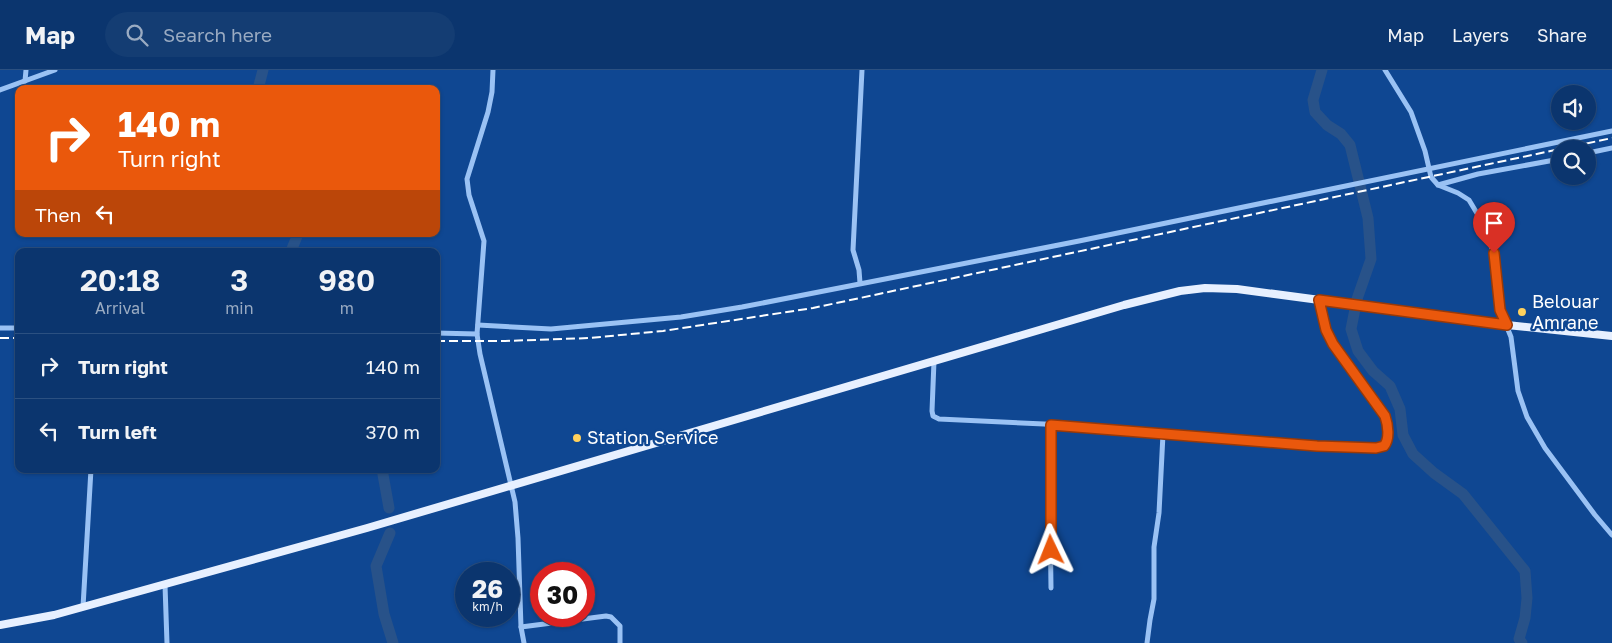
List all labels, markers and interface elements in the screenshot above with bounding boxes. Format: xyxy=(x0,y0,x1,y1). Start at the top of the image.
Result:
search box xyxy=(105,12,455,57)
text: Map xyxy=(25,20,75,49)
icon: search xyxy=(123,21,151,49)
text: Search here xyxy=(163,23,272,46)
text: Map xyxy=(1387,24,1424,46)
text: Layers xyxy=(1452,24,1509,46)
text: Share xyxy=(1537,24,1587,46)
map controls xyxy=(1551,85,1596,185)
button: sound xyxy=(1551,85,1596,130)
text: 140 m xyxy=(118,103,220,145)
icon: right xyxy=(35,105,100,170)
button: search xyxy=(1551,140,1596,185)
text: Turn right xyxy=(118,145,221,172)
icon: left xyxy=(91,200,119,228)
pin xyxy=(1473,202,1515,253)
text: Then xyxy=(35,203,81,226)
icon: arrive xyxy=(1480,209,1508,237)
text: 20:18 xyxy=(80,262,160,298)
text: 3 xyxy=(230,262,248,298)
text: 980 xyxy=(318,262,375,298)
place label: Belouar Amrane xyxy=(1532,290,1599,333)
text: Arrival xyxy=(95,298,145,318)
text: min xyxy=(225,298,253,318)
text: m xyxy=(340,298,354,318)
marker: Belouar Amrane xyxy=(1516,306,1528,318)
icon: right xyxy=(35,352,63,380)
text: Turn right xyxy=(78,355,168,378)
text: 140 m xyxy=(366,355,420,378)
icon: left xyxy=(35,417,63,445)
text: Turn left xyxy=(78,420,157,443)
text: 370 m xyxy=(365,420,420,443)
place label: Station Service xyxy=(587,426,718,448)
marker: Station Service xyxy=(571,432,583,444)
position arrow xyxy=(1024,523,1076,575)
speed limit sign: 30 xyxy=(530,562,595,627)
text: 26 xyxy=(472,573,503,604)
text: km/h xyxy=(472,599,503,614)

